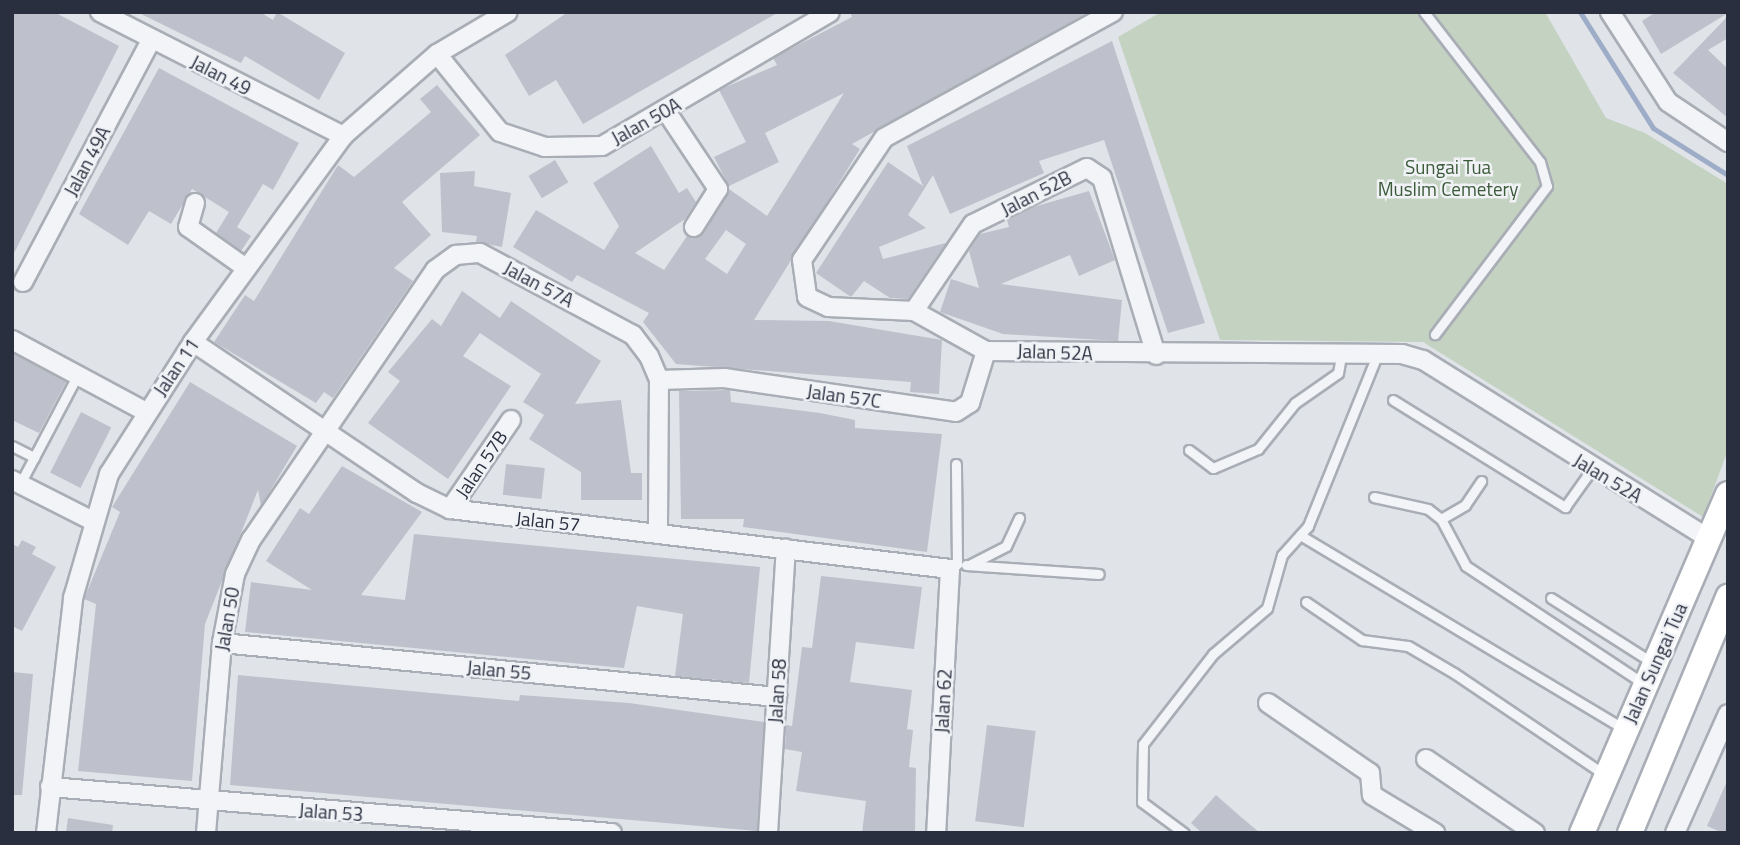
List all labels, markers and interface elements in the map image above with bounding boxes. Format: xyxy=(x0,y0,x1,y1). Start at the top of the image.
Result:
street label: Jalan 49 xyxy=(187,50,255,100)
street label: Jalan 50A xyxy=(607,93,685,149)
street label: Jalan 49A xyxy=(59,122,115,200)
park label: Sungai Tua Muslim Cemetery xyxy=(1378,156,1518,200)
street label: Jalan 52B xyxy=(997,166,1075,220)
street label: Jalan 57A xyxy=(500,256,578,312)
street label: Jalan 11 xyxy=(148,334,204,400)
street label: Jalan 52A xyxy=(1017,339,1093,365)
street label: Jalan 57C xyxy=(805,379,883,413)
street label: Jalan 57B xyxy=(450,426,512,502)
street label: Jalan 52A xyxy=(1570,449,1646,507)
street label: Jalan 57 xyxy=(515,506,581,536)
street label: Jalan 50 xyxy=(210,585,244,653)
street label: Jalan Sungai Tua xyxy=(1618,599,1692,727)
street label: Jalan 55 xyxy=(466,656,532,684)
street label: Jalan 58 xyxy=(763,658,791,724)
street label: Jalan 62 xyxy=(930,668,956,734)
street label: Jalan 53 xyxy=(298,798,364,826)

